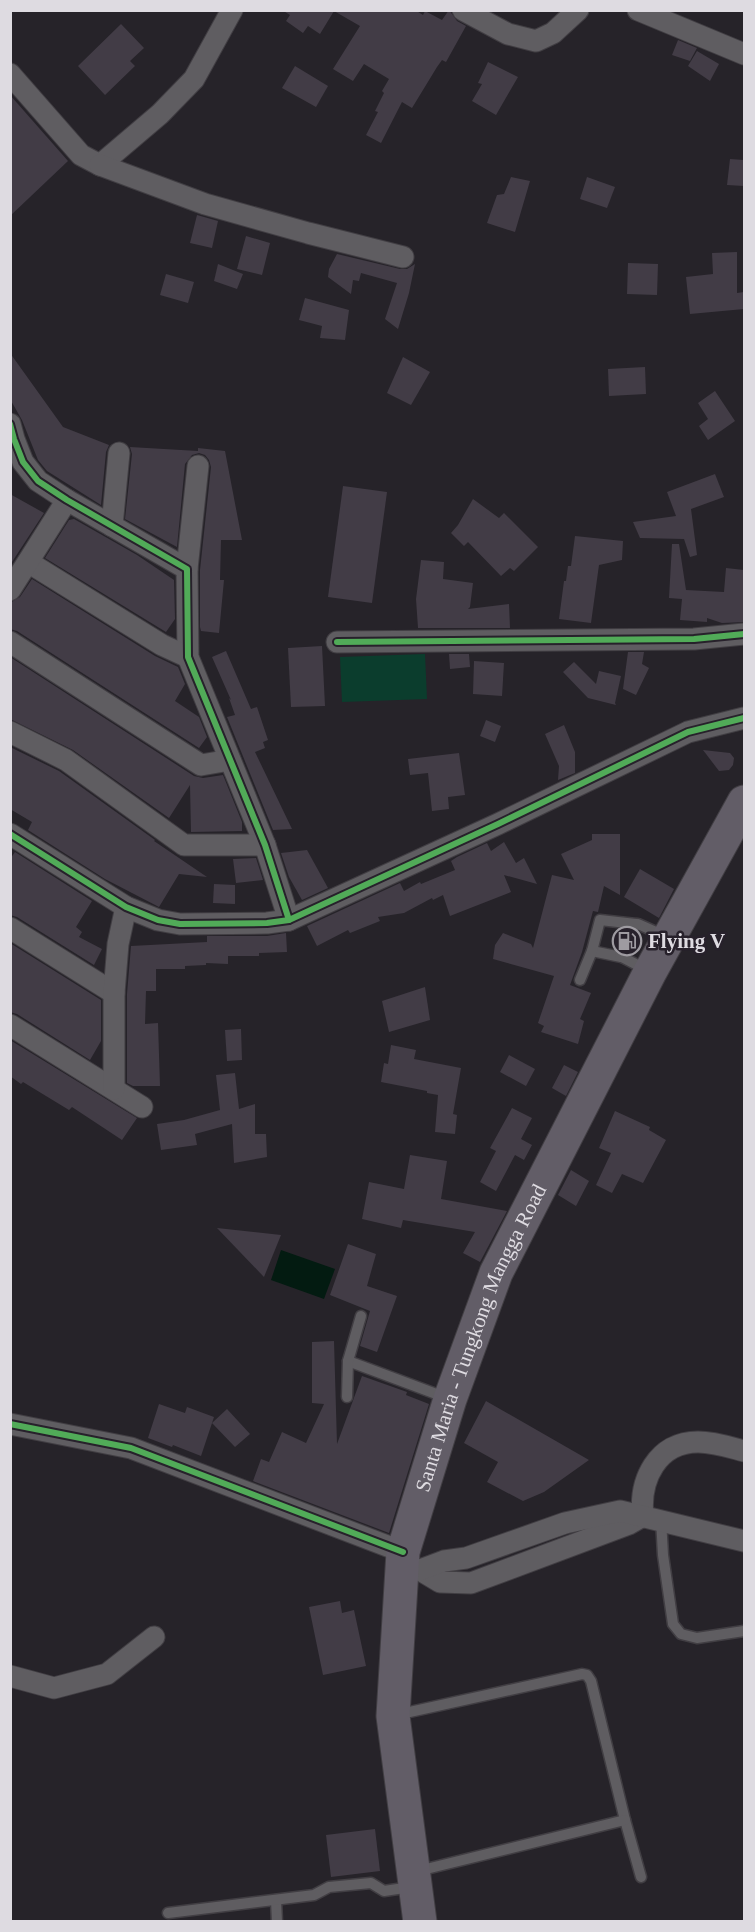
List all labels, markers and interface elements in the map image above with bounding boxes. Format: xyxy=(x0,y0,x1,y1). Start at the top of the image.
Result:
fuel station icon: Flying V xyxy=(611,925,643,957)
place label: Flying V xyxy=(648,929,725,953)
street label: Santa Maria - Tungkong Mangga Road xyxy=(410,1180,552,1495)

